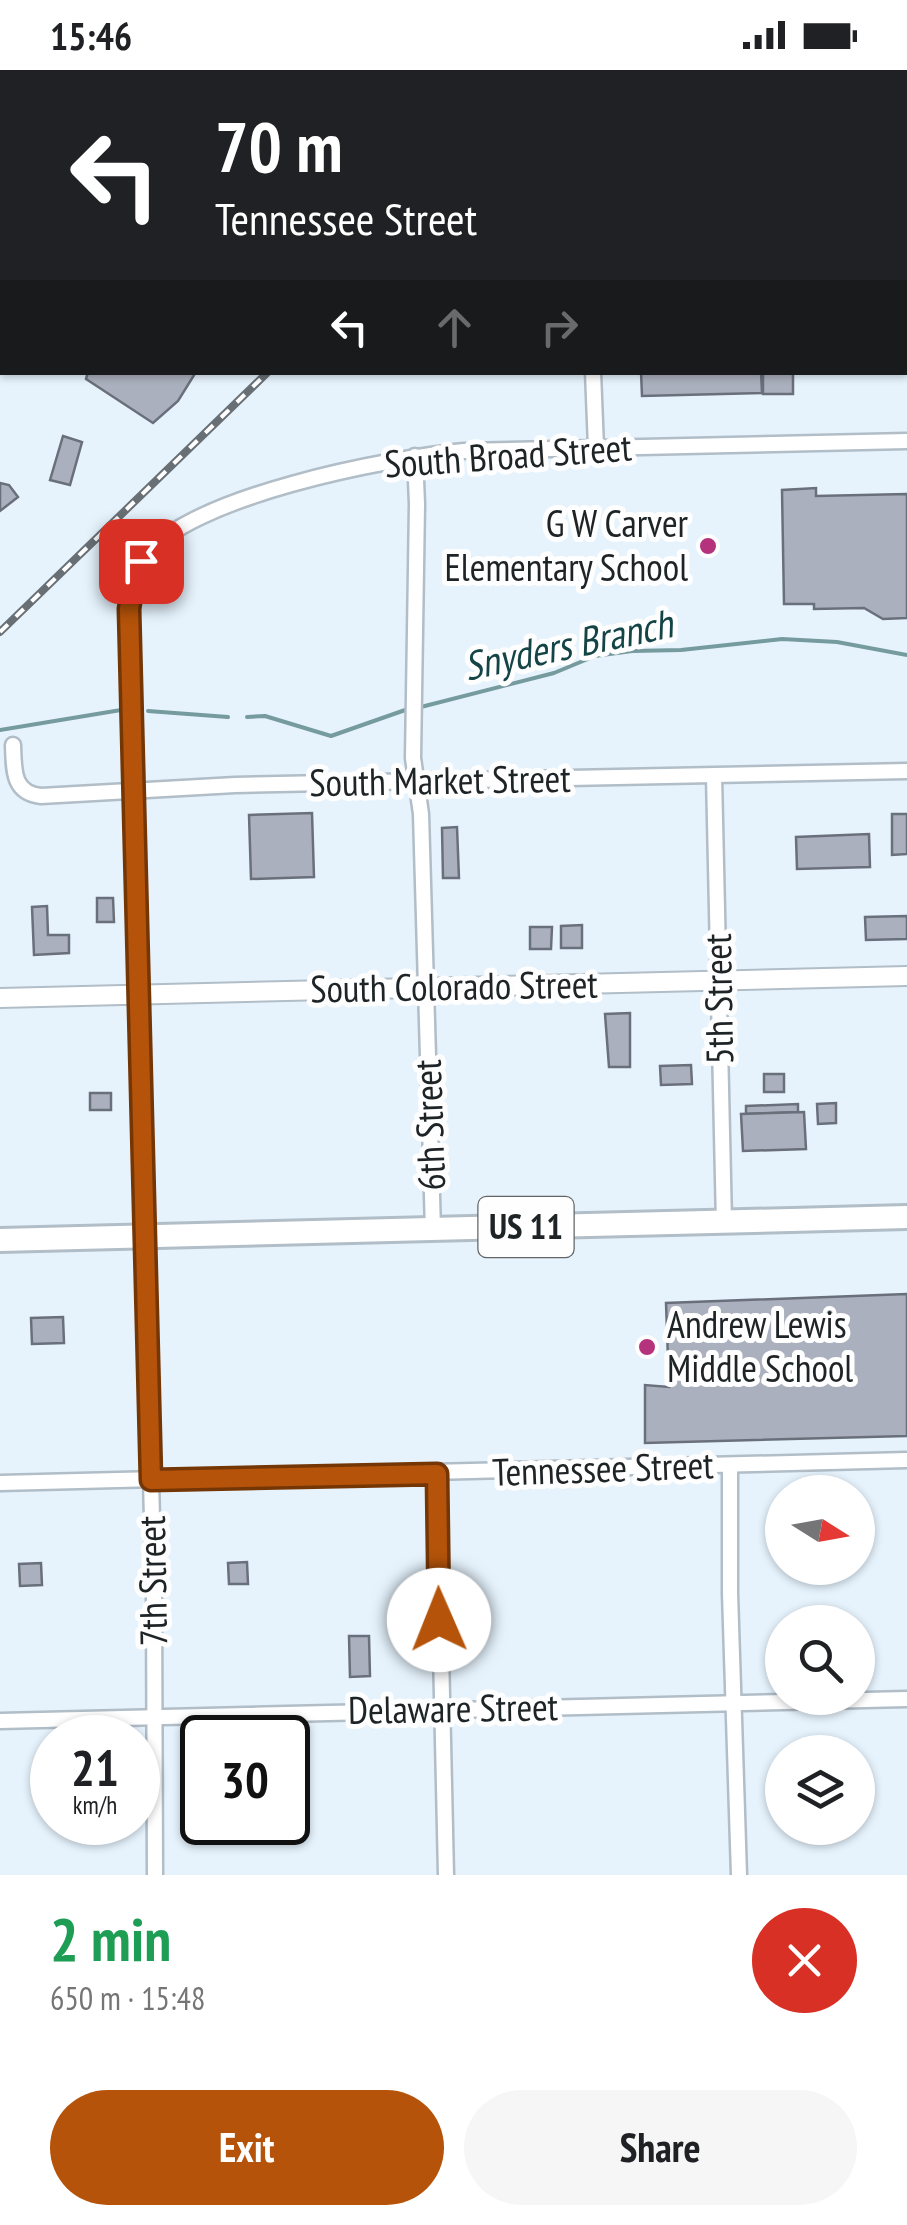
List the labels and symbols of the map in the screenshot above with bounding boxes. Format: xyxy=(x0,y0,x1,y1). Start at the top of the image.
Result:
street label: South Broad Street xyxy=(383,421,634,488)
place label: G W Carver Elementary School xyxy=(445,498,689,591)
pin xyxy=(99,519,184,604)
marker: G W Carver Elementary School xyxy=(697,535,719,557)
water label: Snyders Branch xyxy=(459,596,679,691)
street label: South Market Street xyxy=(309,753,572,806)
street label: 5th Street xyxy=(692,933,743,1065)
street label: South Colorado Street xyxy=(310,958,599,1013)
street label: 6th Street xyxy=(402,1058,455,1191)
road number: US 11 xyxy=(478,1197,574,1257)
place label: Andrew Lewis Middle School xyxy=(667,1299,853,1392)
marker: Andrew Lewis Middle School xyxy=(636,1336,658,1358)
street label: Tennessee Street xyxy=(491,1439,715,1496)
north arrow xyxy=(765,1475,875,1585)
street label: 7th Street xyxy=(126,1515,177,1647)
position arrow xyxy=(387,1568,491,1672)
street label: Delaware Street xyxy=(347,1681,559,1734)
speed limit sign: 30 xyxy=(180,1715,310,1845)

